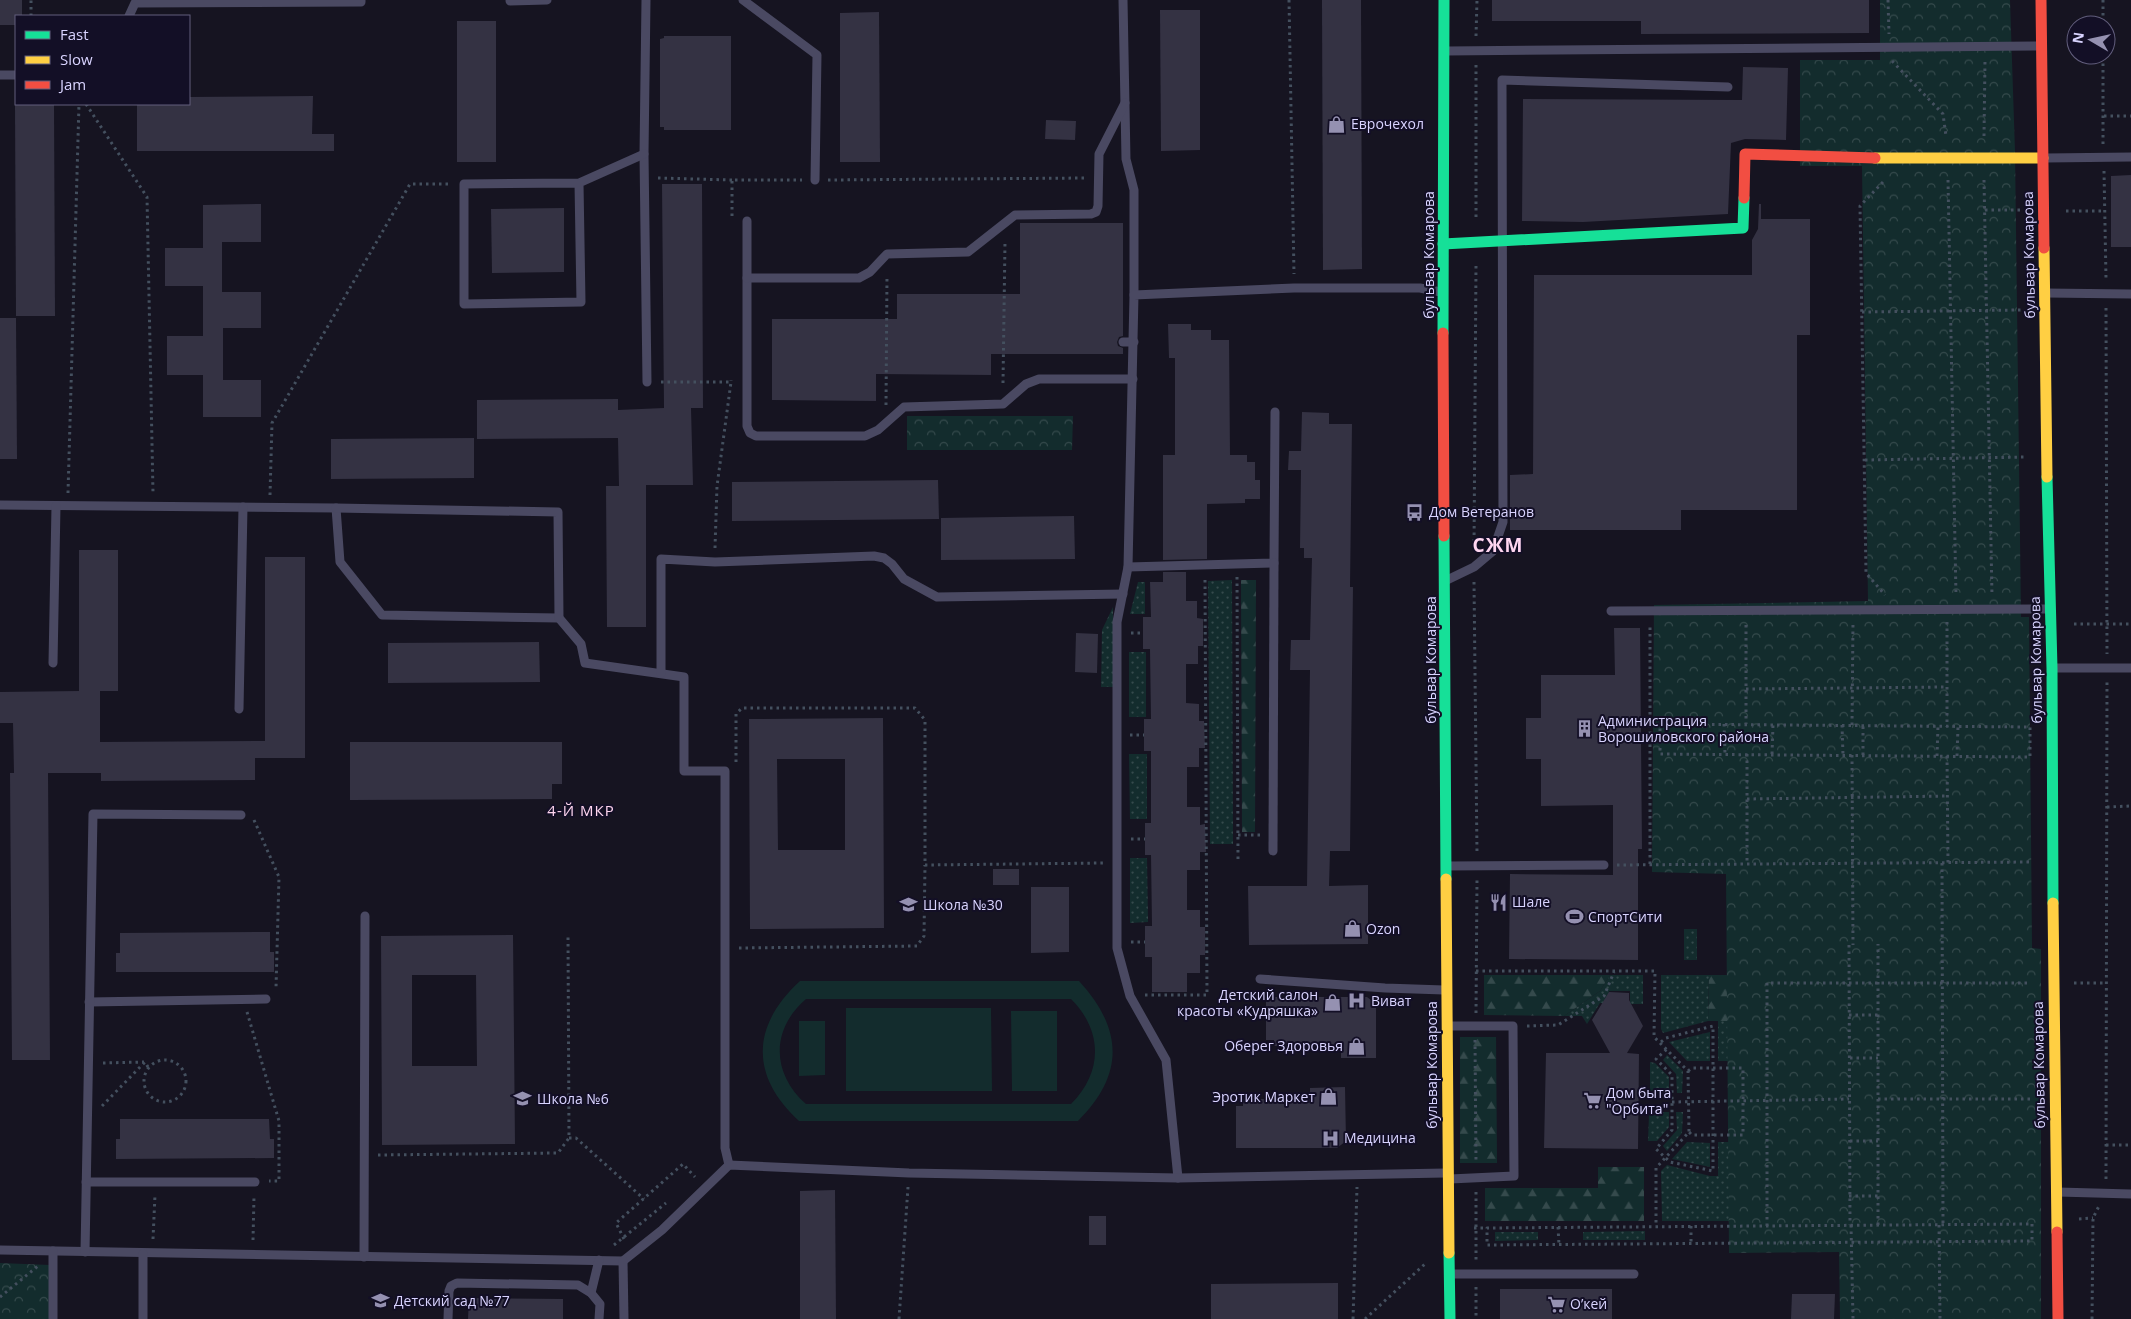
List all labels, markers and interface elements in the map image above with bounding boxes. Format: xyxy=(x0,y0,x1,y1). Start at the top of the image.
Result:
legend xyxy=(15,15,190,105)
north arrow xyxy=(2066,15,2116,65)
text: Fast xyxy=(60,24,89,44)
text: N xyxy=(2067,31,2088,45)
text: Slow xyxy=(60,49,93,69)
text: Jam xyxy=(58,74,86,94)
shop icon: Еврочехол xyxy=(1327,114,1347,134)
place label: Еврочехол xyxy=(1351,114,1424,133)
street label: бульвар Комарова xyxy=(1419,191,1438,319)
street label: бульвар Комарова xyxy=(2018,191,2039,319)
bus stop icon: Дом Ветеранов xyxy=(1405,502,1425,522)
place label: Дом Ветеранов xyxy=(1429,502,1534,521)
district label: СЖМ xyxy=(1473,532,1523,558)
street label: бульвар Комарова xyxy=(1421,596,1440,724)
street label: бульвар Комарова xyxy=(2025,596,2046,724)
place label: Администрация Ворошиловского района xyxy=(1598,711,1769,746)
building icon: Администрация Ворошиловского района xyxy=(1574,719,1594,739)
district label: 4-Й МКР xyxy=(547,800,615,820)
restaurant icon: Шале xyxy=(1488,892,1508,912)
place label: Шале xyxy=(1512,892,1550,911)
school or university icon: Школа №30 xyxy=(899,895,919,915)
place label: Школа №30 xyxy=(923,895,1003,914)
sports icon: СпортСити xyxy=(1564,907,1584,927)
place label: СпортСити xyxy=(1588,907,1662,926)
shop icon: Ozon xyxy=(1342,919,1362,939)
place label: Ozon xyxy=(1366,919,1400,938)
place label: Детский салон красоты «Кудряшка» xyxy=(1177,985,1318,1020)
hospital icon: Виват xyxy=(1347,991,1367,1011)
place label: Виват xyxy=(1371,991,1412,1010)
shop icon: Детский салон красоты «Кудряшка» xyxy=(1322,993,1342,1013)
street label: бульвар Комарова xyxy=(1422,1001,1441,1129)
street label: бульвар Комарова xyxy=(2028,1001,2049,1129)
place label: Оберег Здоровья xyxy=(1224,1036,1343,1055)
shop icon: Оберег Здоровья xyxy=(1347,1036,1367,1056)
place label: Дом быта "Орбита" xyxy=(1606,1083,1671,1118)
place label: Эротик Маркет xyxy=(1212,1087,1315,1106)
shop icon: Эротик Маркет xyxy=(1319,1087,1339,1107)
school or university icon: Школа №6 xyxy=(513,1089,533,1109)
place label: Школа №6 xyxy=(537,1089,609,1108)
supermarket icon: Дом быта "Орбита" xyxy=(1582,1091,1602,1111)
hospital icon: Медицина xyxy=(1320,1128,1340,1148)
place label: Медицина xyxy=(1344,1128,1416,1147)
school or university icon: Детский сад №77 xyxy=(370,1291,390,1311)
place label: Детский сад №77 xyxy=(394,1291,510,1310)
supermarket icon: О’кей xyxy=(1546,1294,1566,1314)
place label: О’кей xyxy=(1570,1294,1607,1313)

